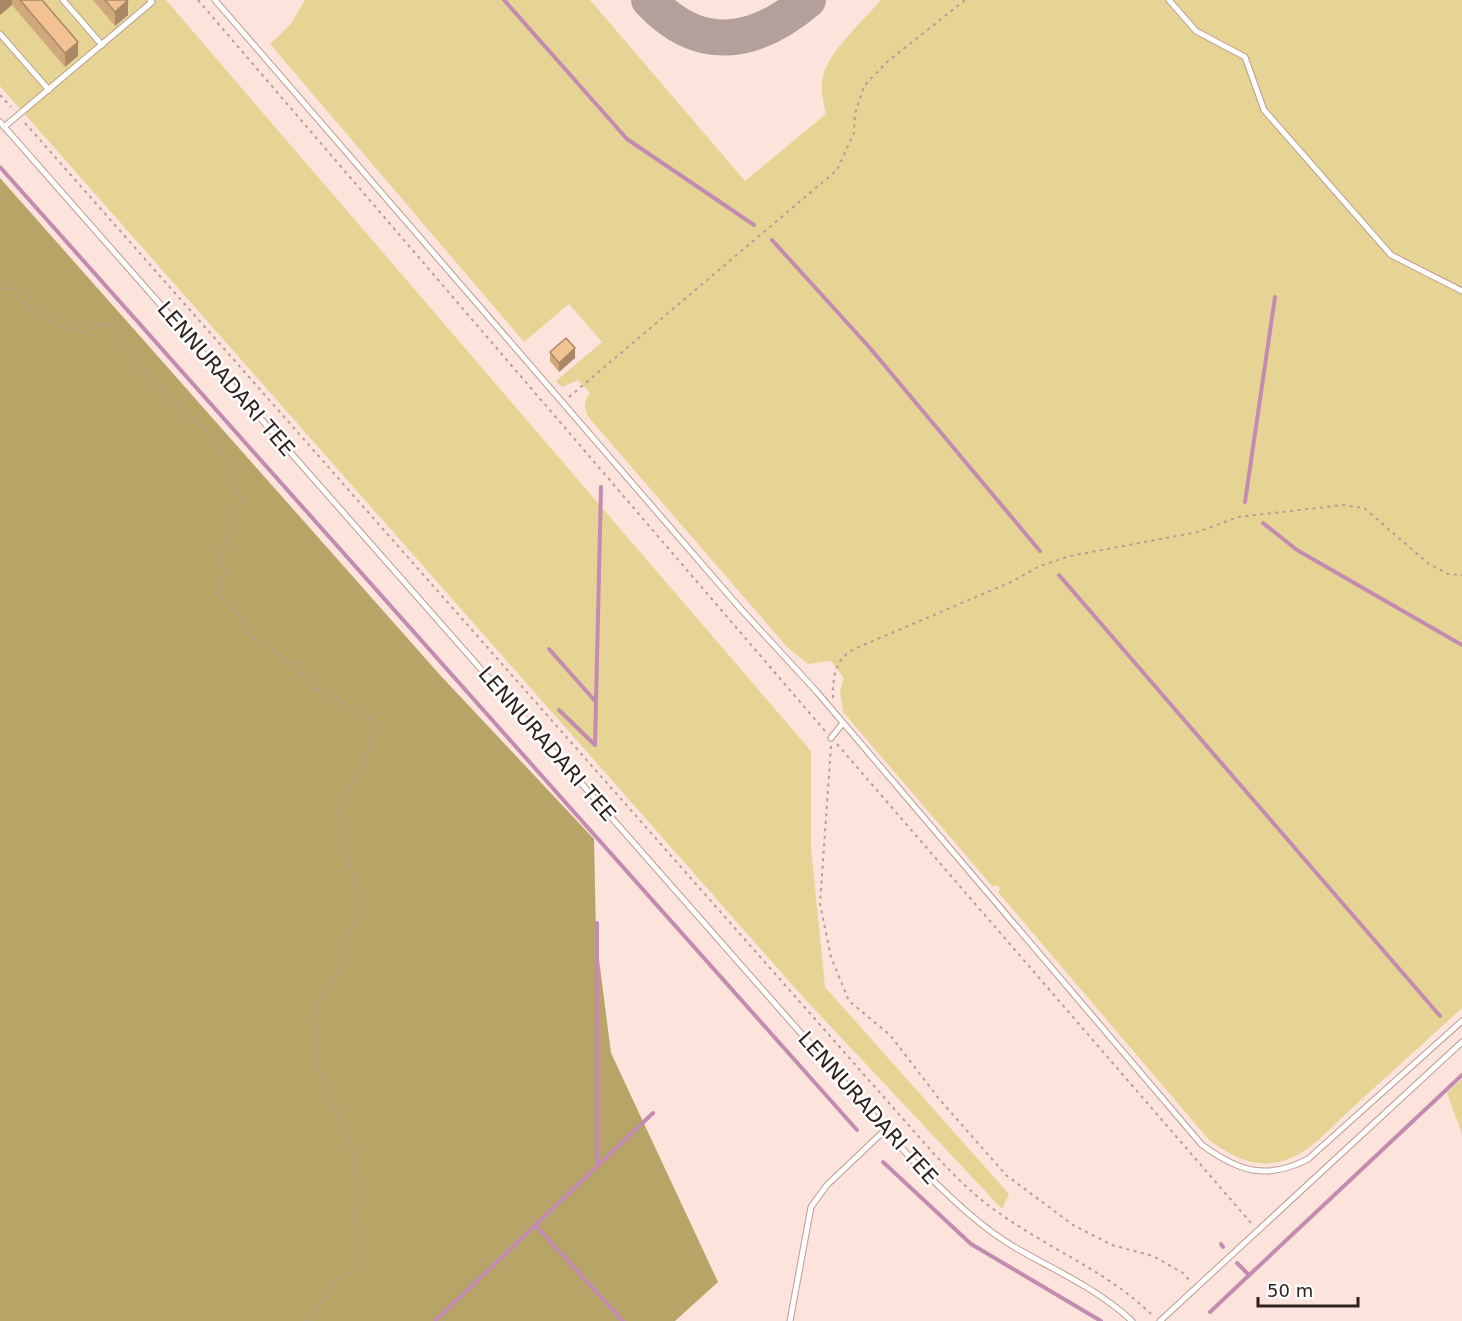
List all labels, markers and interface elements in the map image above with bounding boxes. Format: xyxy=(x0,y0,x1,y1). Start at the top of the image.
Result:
street label: LENNURADARI TEE xyxy=(152,297,300,461)
street label: LENNURADARI TEE xyxy=(473,662,621,826)
street label: LENNURADARI TEE xyxy=(793,1027,943,1189)
scale bar xyxy=(1258,1270,1358,1308)
text: 50 m xyxy=(1267,1280,1313,1301)

